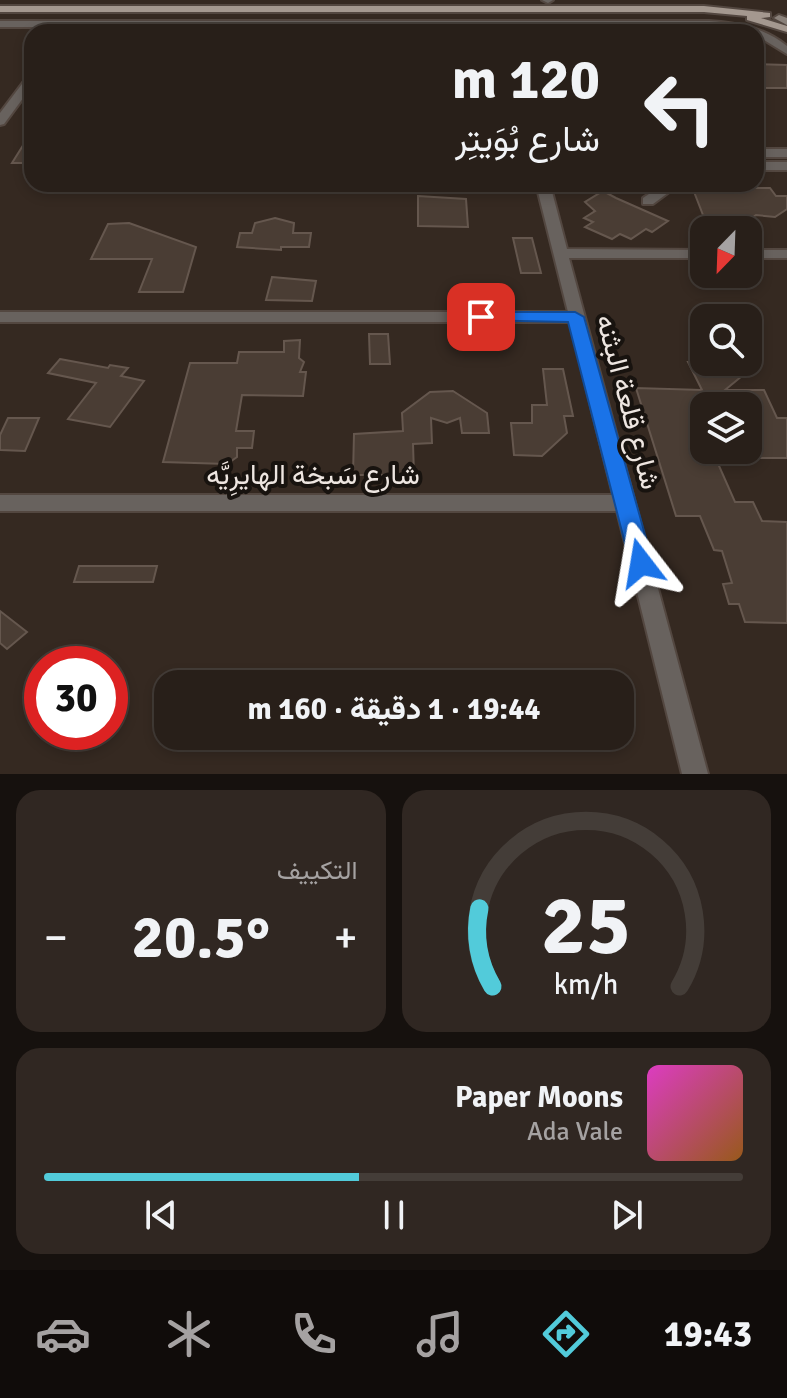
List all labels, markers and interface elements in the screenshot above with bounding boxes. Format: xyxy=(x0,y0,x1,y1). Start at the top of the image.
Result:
text: 120 m xyxy=(452,45,600,114)
icon: left xyxy=(628,56,732,160)
text: شارع بُوَيتِر xyxy=(455,117,600,162)
north arrow xyxy=(690,216,762,288)
map controls xyxy=(690,216,762,464)
pin xyxy=(447,283,515,351)
icon: arrive xyxy=(459,295,503,339)
button: search xyxy=(690,304,762,376)
street label: شارع قلعة البثنه xyxy=(587,311,668,494)
button: layers xyxy=(690,392,762,464)
street label: شارع سَبخة الهايرِيَّه xyxy=(206,458,420,496)
position arrow xyxy=(599,521,683,605)
speed limit sign: 30 xyxy=(24,646,128,750)
text: 19:44 · 1 دقيقة · 160 m xyxy=(247,691,541,728)
text: التكييف xyxy=(277,855,358,887)
text: 25 xyxy=(541,875,631,977)
text: 20.5° xyxy=(132,901,270,975)
text: − xyxy=(44,911,68,965)
text: + xyxy=(334,911,357,965)
text: km/h xyxy=(554,967,619,1002)
text: Paper Moons xyxy=(455,1079,623,1116)
text: Ada Vale xyxy=(527,1116,623,1148)
icon: previous xyxy=(139,1193,183,1237)
icon: pause xyxy=(372,1193,416,1237)
icon: next xyxy=(605,1193,649,1237)
icon: car xyxy=(35,1306,91,1362)
icon: climate xyxy=(161,1306,217,1362)
icon: phone xyxy=(286,1306,342,1362)
icon: music xyxy=(412,1306,468,1362)
icon: directions xyxy=(538,1306,594,1362)
text: 19:43 xyxy=(664,1312,752,1357)

